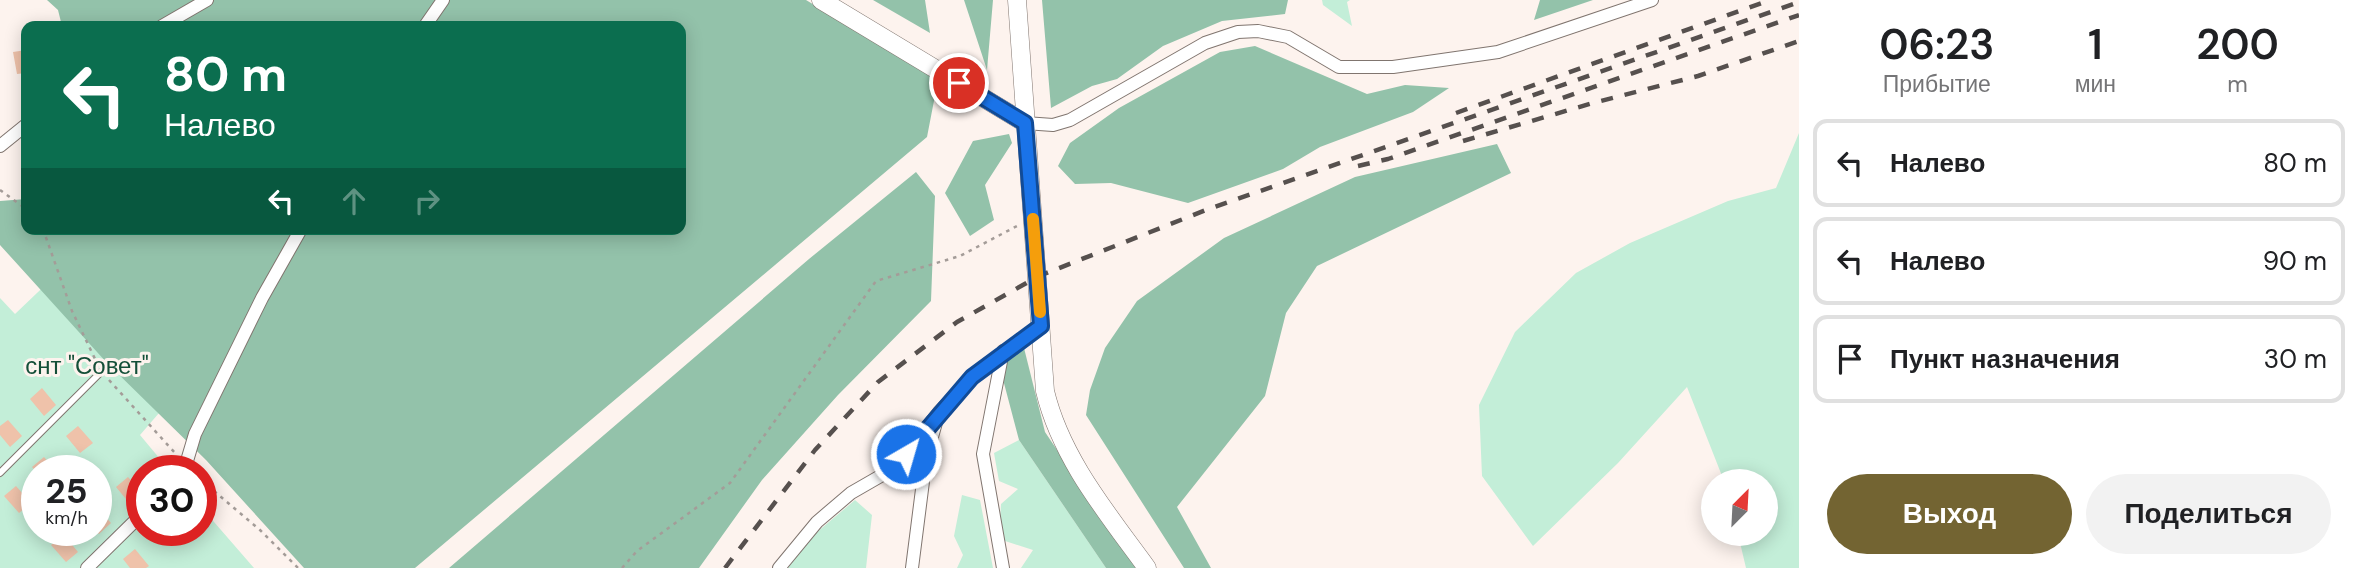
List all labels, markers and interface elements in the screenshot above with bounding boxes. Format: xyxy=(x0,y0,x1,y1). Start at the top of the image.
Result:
text: 06:23 xyxy=(1879,17,1995,72)
text: 1 xyxy=(2088,17,2103,72)
text: 200 xyxy=(2196,17,2279,72)
text: 80 m xyxy=(164,42,287,106)
icon: left xyxy=(49,49,140,140)
pin xyxy=(929,53,989,113)
icon: arrive xyxy=(940,64,978,102)
text: Прибытие xyxy=(1883,69,1991,99)
text: мин xyxy=(2075,69,2116,99)
text: m xyxy=(2227,69,2248,99)
text: Налево xyxy=(164,104,276,146)
icon: left xyxy=(1831,144,1869,182)
text: Налево xyxy=(1890,146,1985,180)
text: 80 m xyxy=(2263,146,2327,180)
icon: left xyxy=(262,182,300,220)
icon: ahead xyxy=(335,182,373,220)
icon: right xyxy=(408,182,446,220)
icon: left xyxy=(1831,242,1869,280)
text: Налево xyxy=(1890,244,1985,278)
text: 90 m xyxy=(2263,244,2327,278)
icon: arrive xyxy=(1831,340,1869,378)
text: Пункт назначения xyxy=(1890,342,2120,376)
text: 30 m xyxy=(2264,342,2327,376)
park label: снт "Совет" xyxy=(25,350,149,381)
position arrow xyxy=(869,417,943,491)
speed limit sign: 30 xyxy=(126,455,217,546)
text: 25 xyxy=(46,468,87,514)
north arrow xyxy=(1701,469,1778,546)
map controls xyxy=(1701,469,1778,546)
button: Выход xyxy=(1827,474,2072,554)
button: Поделиться xyxy=(2086,474,2331,554)
text: km/h xyxy=(45,506,88,530)

